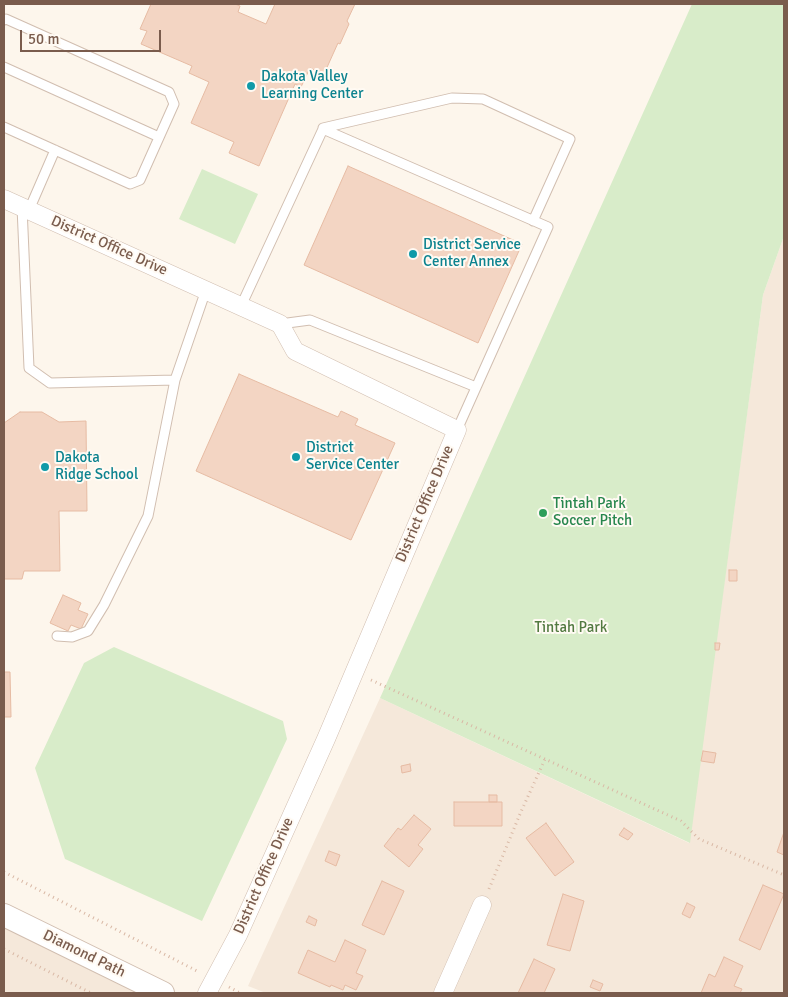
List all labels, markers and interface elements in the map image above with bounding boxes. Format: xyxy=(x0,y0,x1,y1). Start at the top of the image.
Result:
scale bar xyxy=(22,20,164,52)
text: 50 m xyxy=(28,30,59,48)
place label: Dakota Valley Learning Center xyxy=(261,68,364,103)
marker: Dakota Valley Learning Center xyxy=(245,80,257,92)
street label: District Office Drive xyxy=(48,212,170,280)
place label: District Service Center Annex xyxy=(423,236,521,271)
marker: District Service Center Annex xyxy=(407,248,419,260)
place label: District Service Center xyxy=(306,439,399,474)
street label: District Office Drive xyxy=(392,443,458,565)
place label: Dakota Ridge School xyxy=(55,449,138,484)
marker: District Service Center xyxy=(290,451,302,463)
marker: Dakota Ridge School xyxy=(39,461,51,473)
place label: Tintah Park Soccer Pitch xyxy=(553,495,632,530)
marker: Tintah Park Soccer Pitch xyxy=(537,507,549,519)
park label: Tintah Park xyxy=(535,619,607,637)
street label: District Office Drive xyxy=(230,815,298,937)
street label: Diamond Path xyxy=(40,926,128,982)

